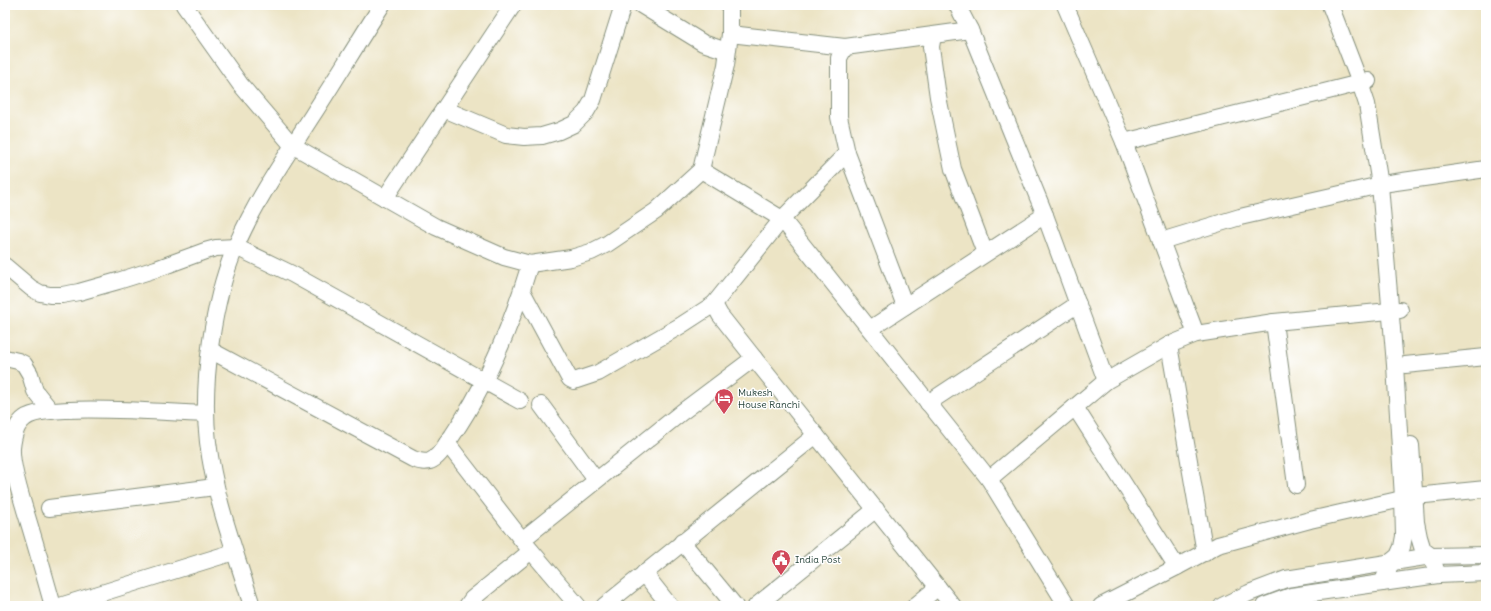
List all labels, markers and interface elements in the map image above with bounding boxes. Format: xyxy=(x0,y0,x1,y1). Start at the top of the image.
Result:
place label: Mukesh House Ranchi xyxy=(738,386,800,411)
hotel icon: Mukesh House Ranchi xyxy=(713,387,735,415)
public building icon: India Post xyxy=(770,548,792,576)
place label: India Post xyxy=(795,553,841,566)

